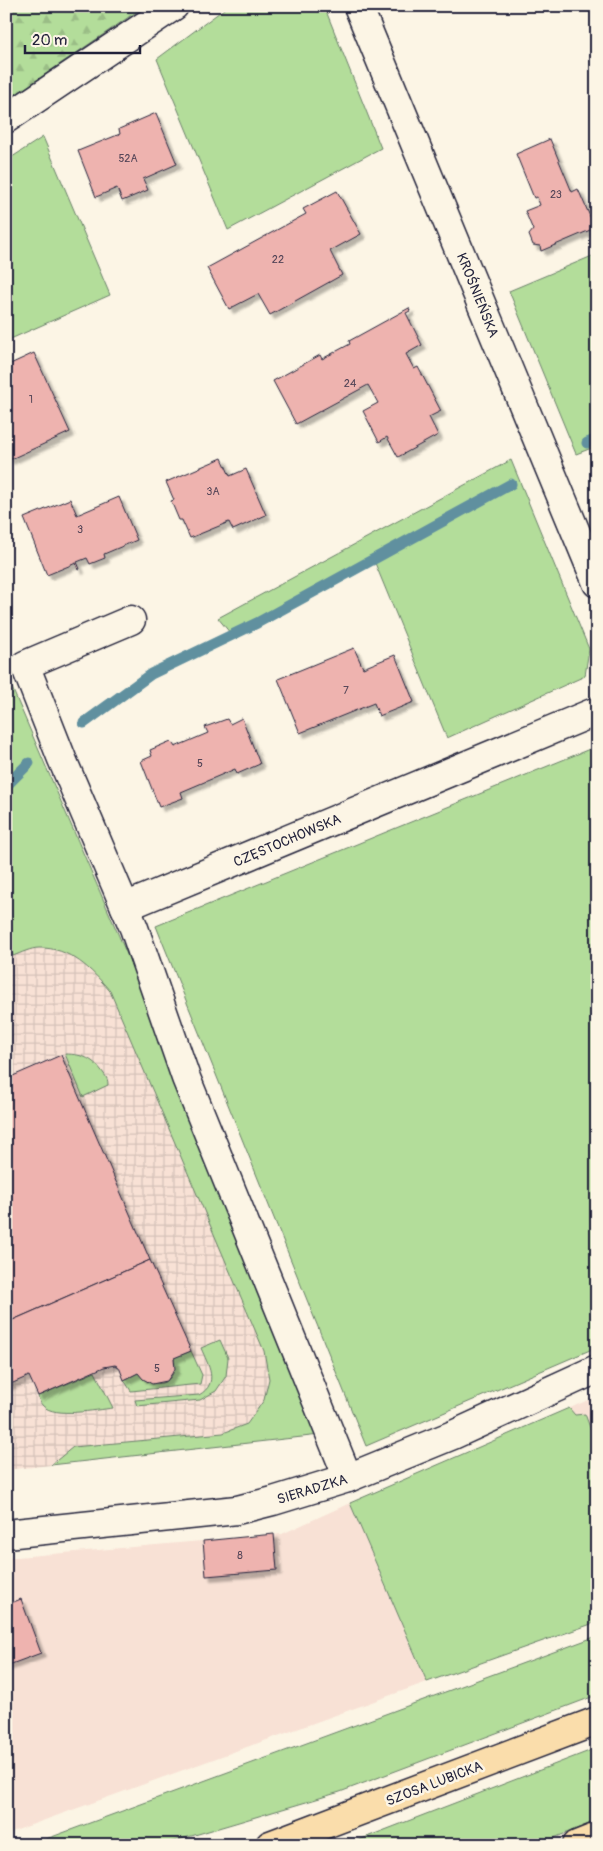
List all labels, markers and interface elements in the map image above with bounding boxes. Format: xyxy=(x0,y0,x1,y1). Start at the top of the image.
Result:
scale bar xyxy=(25,22,140,54)
text: 20 m xyxy=(32,31,67,50)
house number: 52A xyxy=(118,152,138,165)
house number: 23 xyxy=(550,188,562,201)
street label: KROŚNIEŃSKA xyxy=(453,250,503,340)
house number: 22 xyxy=(272,253,284,266)
house number: 24 xyxy=(344,377,357,390)
house number: 1 xyxy=(29,393,33,406)
house number: 3A xyxy=(206,485,220,498)
house number: 3 xyxy=(77,523,83,536)
house number: 7 xyxy=(343,684,349,697)
house number: 5 xyxy=(197,757,203,770)
street label: CZĘSTOCHOWSKA xyxy=(231,810,343,871)
house number: 5 xyxy=(154,1362,160,1375)
street label: SIERADZKA xyxy=(275,1471,349,1508)
house number: 8 xyxy=(237,1549,243,1562)
street label: SZOSA LUBICKA xyxy=(383,1757,485,1810)

